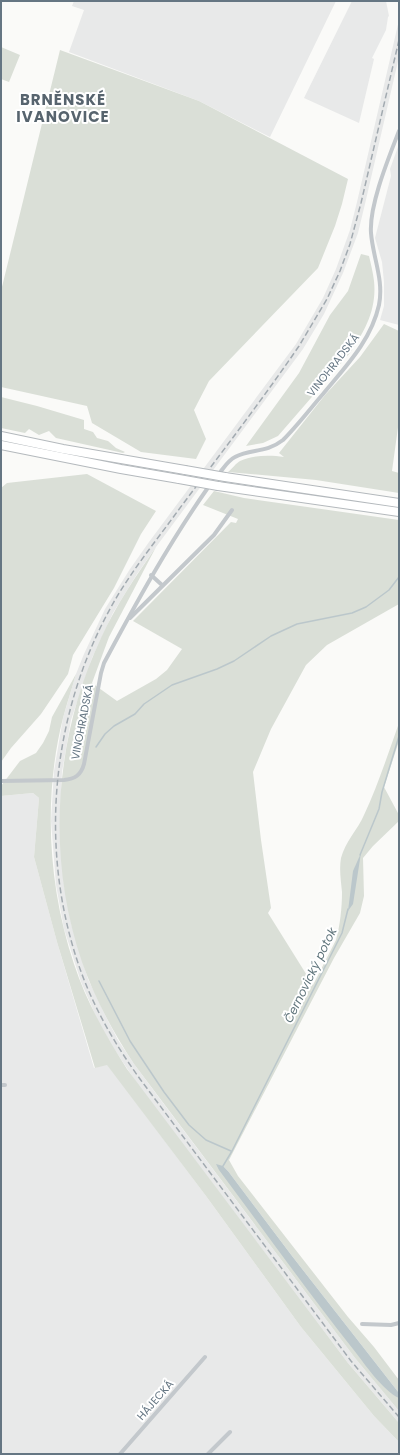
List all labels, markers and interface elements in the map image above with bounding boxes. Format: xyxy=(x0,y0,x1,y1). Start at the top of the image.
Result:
district label: BRNĚNSKÉ IVANOVICE xyxy=(16,89,110,127)
street label: VINOHRADSKÁ xyxy=(303,329,363,400)
street label: VINOHRADSKÁ xyxy=(67,682,97,761)
water label: Černovický potok xyxy=(280,924,341,1025)
street label: HÁJECKÁ xyxy=(133,1376,177,1424)

